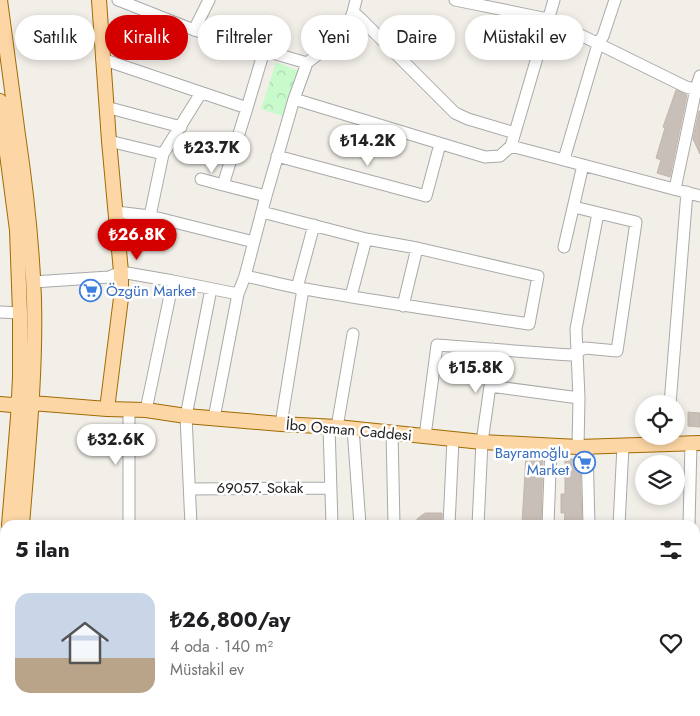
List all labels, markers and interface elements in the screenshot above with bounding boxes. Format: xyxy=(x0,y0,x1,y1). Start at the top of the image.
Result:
chip: Satılık xyxy=(15,15,95,60)
chip: Kiralık xyxy=(105,15,188,60)
chip: Filtreler xyxy=(198,15,291,60)
chip: Yeni xyxy=(301,15,368,60)
chip: Daire xyxy=(378,15,455,60)
chip: Müstakil ev xyxy=(465,15,584,60)
pin: ₺14.2K xyxy=(327,124,409,167)
text: ₺14.2K xyxy=(340,129,396,152)
pin: ₺23.7K xyxy=(171,132,253,174)
text: ₺23.7K xyxy=(184,136,240,159)
pin: ₺26.8K xyxy=(96,218,178,261)
text: ₺26.8K xyxy=(109,223,165,246)
supermarket icon: Özgün Market xyxy=(78,279,102,303)
place label: Özgün Market xyxy=(106,280,196,302)
pin: ₺15.8K xyxy=(435,352,517,394)
text: ₺15.8K xyxy=(449,356,503,379)
map controls xyxy=(635,395,685,505)
button: locate xyxy=(635,395,685,445)
street label: İbo Osman Caddesi xyxy=(285,414,413,446)
pin: ₺32.6K xyxy=(75,424,157,466)
text: ₺32.6K xyxy=(88,428,144,451)
place label: Bayramoğlu Market xyxy=(495,442,569,481)
supermarket icon: Bayramoğlu Market xyxy=(573,450,597,474)
button: layers xyxy=(635,455,685,505)
street label: 69057. Sokak xyxy=(217,477,304,499)
text: 5 ilan xyxy=(15,535,70,565)
icon: filters xyxy=(657,536,685,564)
text: ₺26,800/ay xyxy=(170,605,290,635)
icon: home xyxy=(55,613,115,673)
icon: heart xyxy=(657,629,685,657)
text: 4 oda · 140 m² xyxy=(170,635,273,658)
text: Müstakil ev xyxy=(170,658,244,681)

